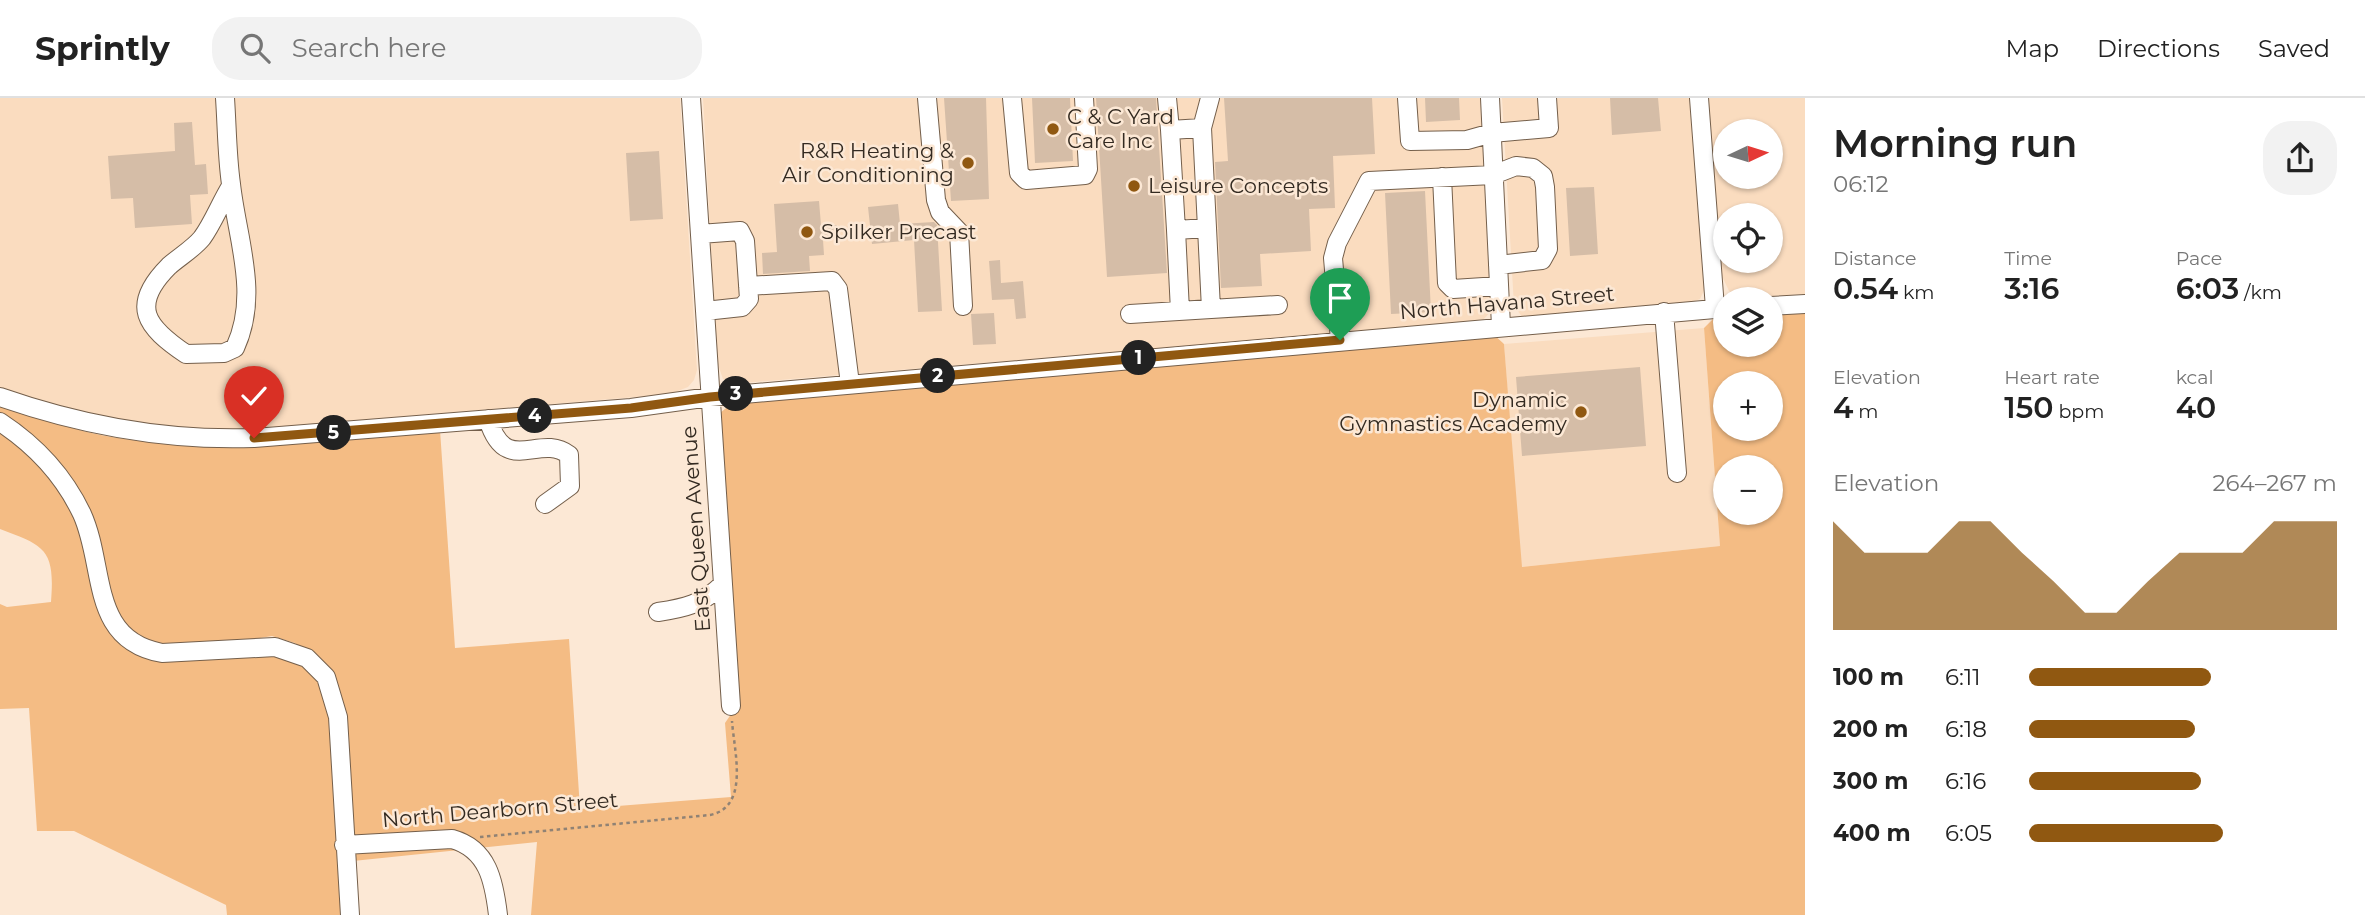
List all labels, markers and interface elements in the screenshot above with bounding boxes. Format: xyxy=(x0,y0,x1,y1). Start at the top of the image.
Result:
search box xyxy=(212,17,702,80)
text: Sprintly xyxy=(35,28,170,68)
icon: search xyxy=(236,29,274,67)
text: Search here xyxy=(292,32,446,64)
text: Map xyxy=(2006,34,2059,63)
text: Directions xyxy=(2097,34,2220,63)
text: Saved xyxy=(2258,34,2330,63)
place label: C & C Yard Care Inc xyxy=(1067,104,1174,153)
north arrow xyxy=(1713,119,1783,189)
map controls xyxy=(1713,119,1783,525)
text: Morning run xyxy=(1833,120,2077,167)
marker: C & C Yard Care Inc xyxy=(1045,121,1061,137)
button: share xyxy=(2263,121,2337,195)
place label: R&R Heating & Air Conditioning xyxy=(782,138,954,187)
marker: R&R Heating & Air Conditioning xyxy=(960,155,976,171)
text: 06:12 xyxy=(1833,170,1888,198)
place label: Leisure Concepts xyxy=(1148,173,1328,198)
marker: Leisure Concepts xyxy=(1126,178,1142,194)
button: locate xyxy=(1713,203,1783,273)
place label: Spilker Precast xyxy=(821,219,977,244)
marker: Spilker Precast xyxy=(799,224,815,240)
text: Distance xyxy=(1833,247,1916,270)
text: Time xyxy=(2004,247,2052,270)
text: Pace xyxy=(2176,247,2222,270)
pin xyxy=(1310,268,1370,340)
text: 0.54 xyxy=(1833,270,1898,307)
text: 3:16 xyxy=(2004,270,2059,307)
text: 6:03 xyxy=(2176,270,2239,307)
icon: arrive xyxy=(1321,279,1359,317)
street label: North Havana Street xyxy=(1399,281,1615,324)
text: km xyxy=(1898,281,1934,304)
text: /km xyxy=(2239,281,2282,304)
button: layers xyxy=(1713,287,1783,357)
pin: 1 xyxy=(1122,341,1156,376)
text: 1 xyxy=(1135,346,1142,369)
pin: 2 xyxy=(920,358,956,394)
text: 2 xyxy=(932,364,943,387)
pin xyxy=(224,366,284,438)
text: Elevation xyxy=(1833,366,1921,389)
text: Heart rate xyxy=(2004,366,2100,389)
text: kcal xyxy=(2176,366,2214,389)
button: + xyxy=(1713,371,1783,441)
pin: 3 xyxy=(718,376,754,412)
icon: check xyxy=(235,377,273,415)
text: 3 xyxy=(730,382,741,405)
place label: Dynamic Gymnastics Academy xyxy=(1339,387,1568,436)
text: 4 xyxy=(1833,389,1853,426)
text: 150 xyxy=(2004,389,2053,426)
text: 40 xyxy=(2176,389,2216,426)
pin: 4 xyxy=(518,398,552,434)
text: m xyxy=(1853,400,1879,423)
text: bpm xyxy=(2053,400,2104,423)
text: 4 xyxy=(528,404,541,427)
marker: Dynamic Gymnastics Academy xyxy=(1573,404,1589,420)
pin: 5 xyxy=(316,416,352,450)
text: 5 xyxy=(328,421,339,444)
street label: East Queen Avenue xyxy=(676,425,715,633)
button: − xyxy=(1713,455,1783,525)
text: Elevation xyxy=(1833,469,1939,497)
text: 264–267 m xyxy=(2213,469,2337,497)
text: 100 m xyxy=(1833,663,1904,691)
text: 6:11 xyxy=(1945,663,1981,691)
text: 200 m xyxy=(1833,715,1908,743)
text: 6:18 xyxy=(1945,715,1987,743)
text: 300 m xyxy=(1833,767,1909,795)
text: 6:16 xyxy=(1945,767,1986,795)
street label: North Dearborn Street xyxy=(381,787,619,832)
text: 400 m xyxy=(1833,819,1911,847)
text: 6:05 xyxy=(1945,819,1992,847)

